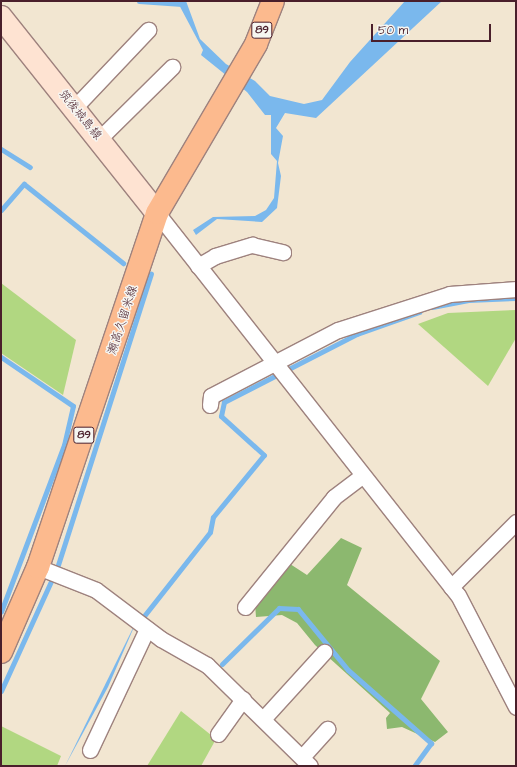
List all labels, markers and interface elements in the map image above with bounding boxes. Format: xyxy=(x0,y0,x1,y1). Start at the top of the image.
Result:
scale bar xyxy=(373,16,493,42)
road number: 89 xyxy=(251,21,273,39)
text: 50 m xyxy=(378,22,408,39)
street label: 筑後城島線 xyxy=(56,87,104,143)
street label: 瀬高久留米線 xyxy=(105,284,141,356)
road number: 89 xyxy=(73,426,95,444)

